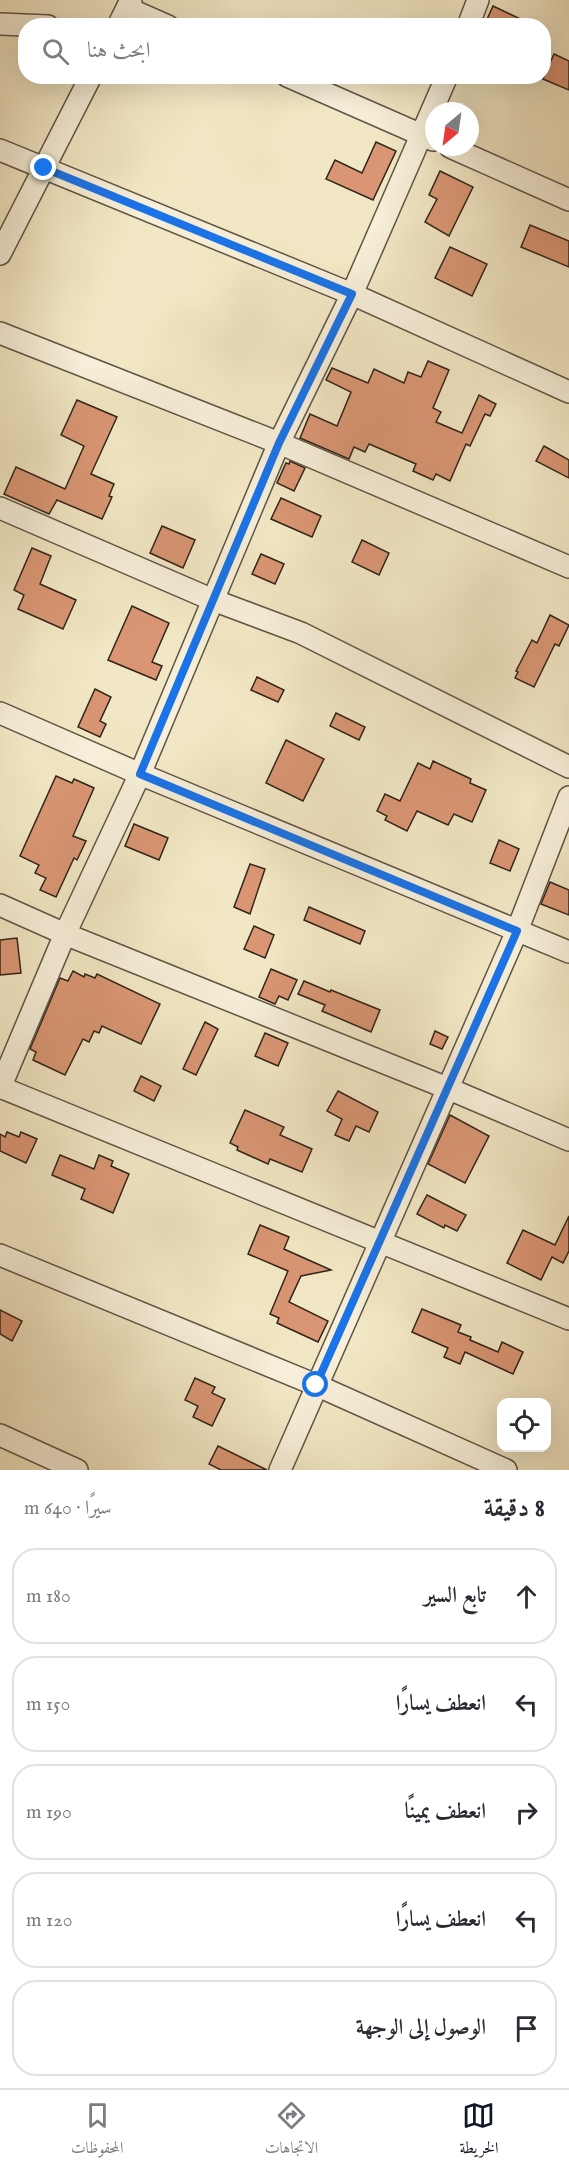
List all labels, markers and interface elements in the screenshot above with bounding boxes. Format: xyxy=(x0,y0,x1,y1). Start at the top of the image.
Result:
search box xyxy=(18,18,551,84)
icon: search xyxy=(39,35,72,68)
text: ابحث هنا xyxy=(87,37,150,65)
north arrow xyxy=(425,102,479,156)
route end xyxy=(30,154,56,180)
route start xyxy=(302,1371,328,1397)
map controls xyxy=(497,1398,551,1452)
button: locate xyxy=(497,1398,551,1452)
text: 8 دقيقة xyxy=(484,1492,545,1525)
text: سيرًا · 640 m xyxy=(24,1496,112,1521)
icon: ahead xyxy=(510,1580,543,1613)
text: تابع السير xyxy=(424,1582,486,1610)
text: 180 m xyxy=(26,1584,71,1609)
icon: left xyxy=(510,1688,543,1721)
text: انعطف يسارًا xyxy=(396,1690,486,1718)
text: 150 m xyxy=(26,1692,70,1717)
icon: right xyxy=(510,1796,543,1829)
text: انعطف يمينًا xyxy=(405,1798,486,1826)
text: 190 m xyxy=(26,1800,72,1825)
icon: left xyxy=(510,1904,543,1937)
text: انعطف يسارًا xyxy=(396,1906,486,1934)
text: 120 m xyxy=(26,1908,73,1933)
icon: arrive xyxy=(510,2012,543,2045)
text: الوصول إلى الوجهة xyxy=(356,2014,486,2042)
tab: المحفوظات xyxy=(71,2099,123,2163)
tab: الاتجاهات xyxy=(265,2099,318,2163)
tab: الخريطة xyxy=(459,2099,498,2163)

